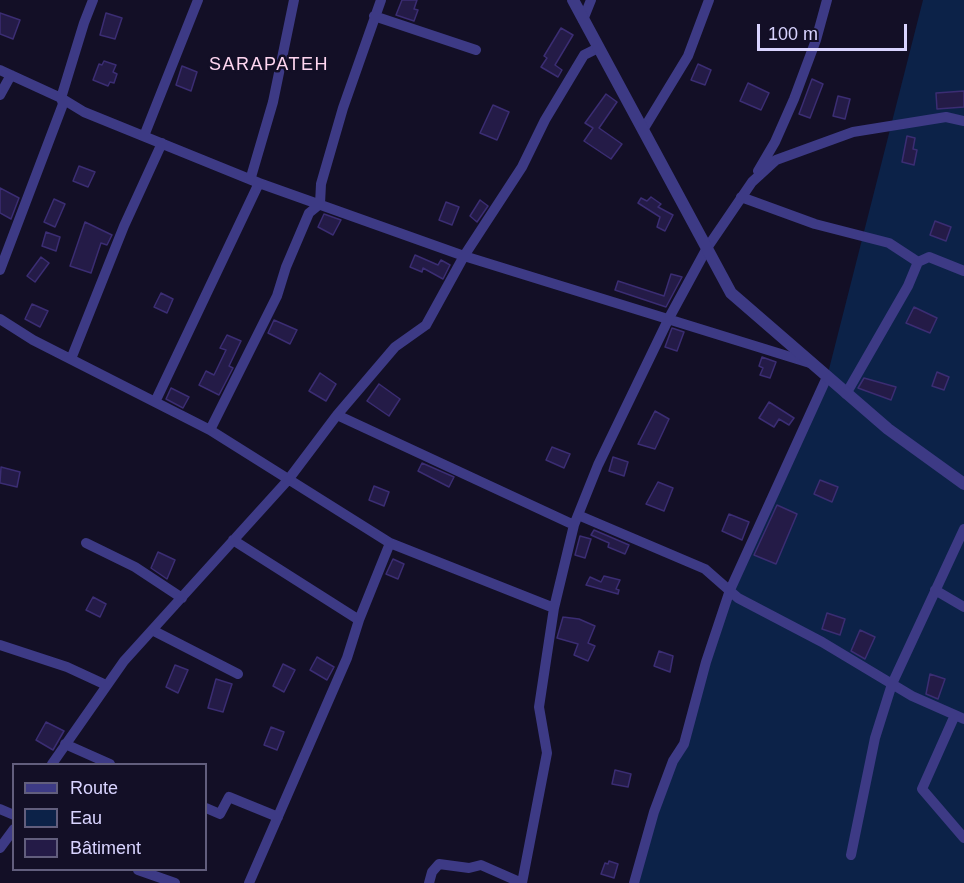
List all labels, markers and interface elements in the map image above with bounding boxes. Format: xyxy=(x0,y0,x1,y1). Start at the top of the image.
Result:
scale bar xyxy=(760,12,910,50)
text: 100 m xyxy=(768,24,818,44)
district label: SARAPATEH xyxy=(209,54,329,76)
legend xyxy=(12,763,207,871)
text: Route xyxy=(70,778,118,798)
text: Eau xyxy=(70,808,102,828)
text: Bâtiment xyxy=(70,838,141,858)

